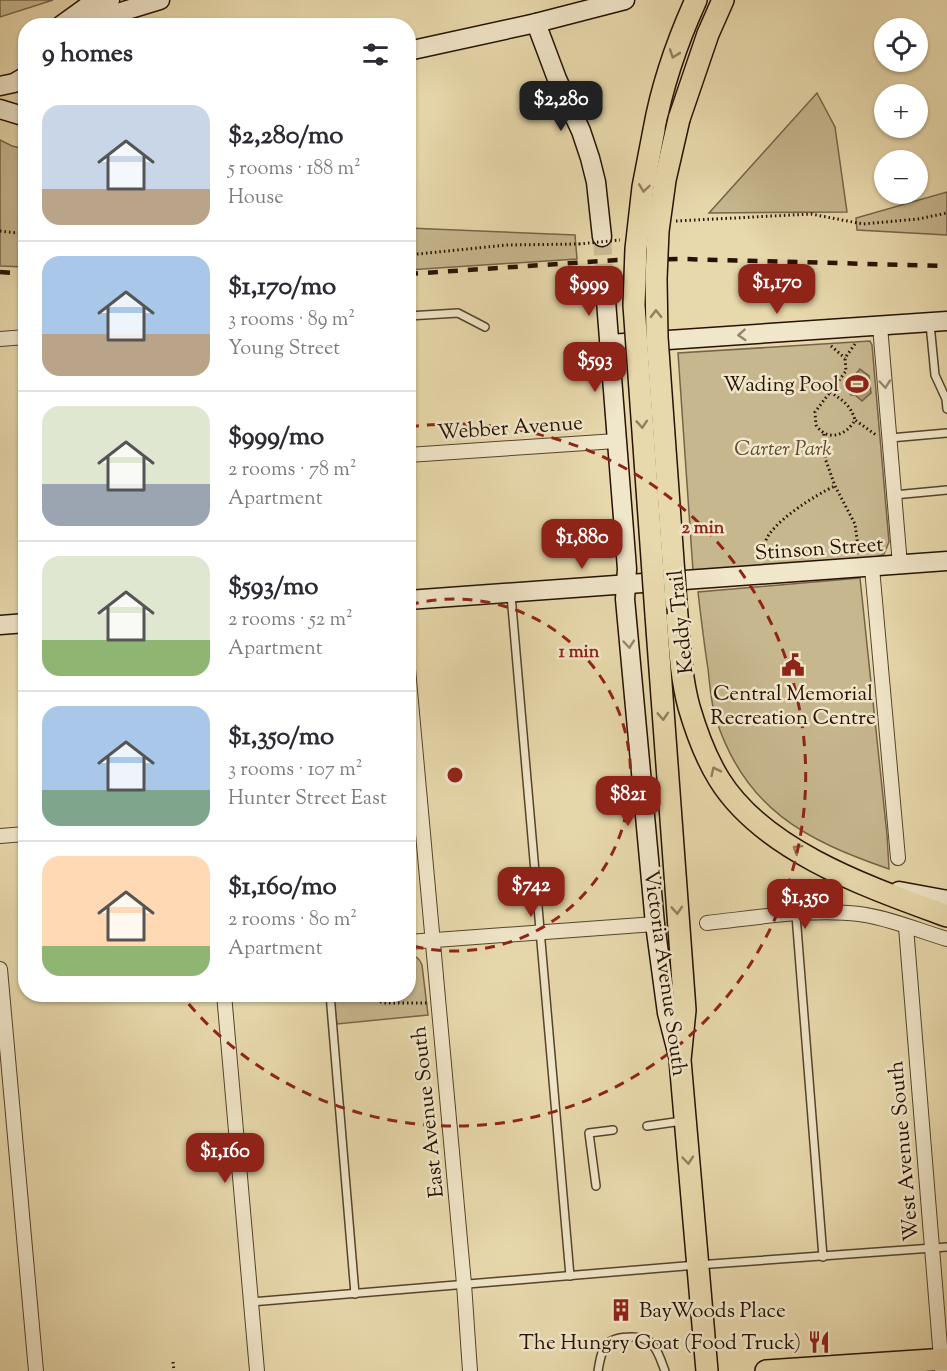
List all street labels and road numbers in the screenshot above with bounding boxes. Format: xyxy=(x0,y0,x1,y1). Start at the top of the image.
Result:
street label: Webber Avenue xyxy=(436,409,584,449)
street label: Stinson Street xyxy=(754,531,884,569)
street label: Keddy Trail xyxy=(662,568,702,675)
street label: Victoria Avenue South xyxy=(635,868,693,1078)
street label: East Avenue South xyxy=(405,1024,453,1199)
street label: West Avenue South xyxy=(882,1059,928,1242)

